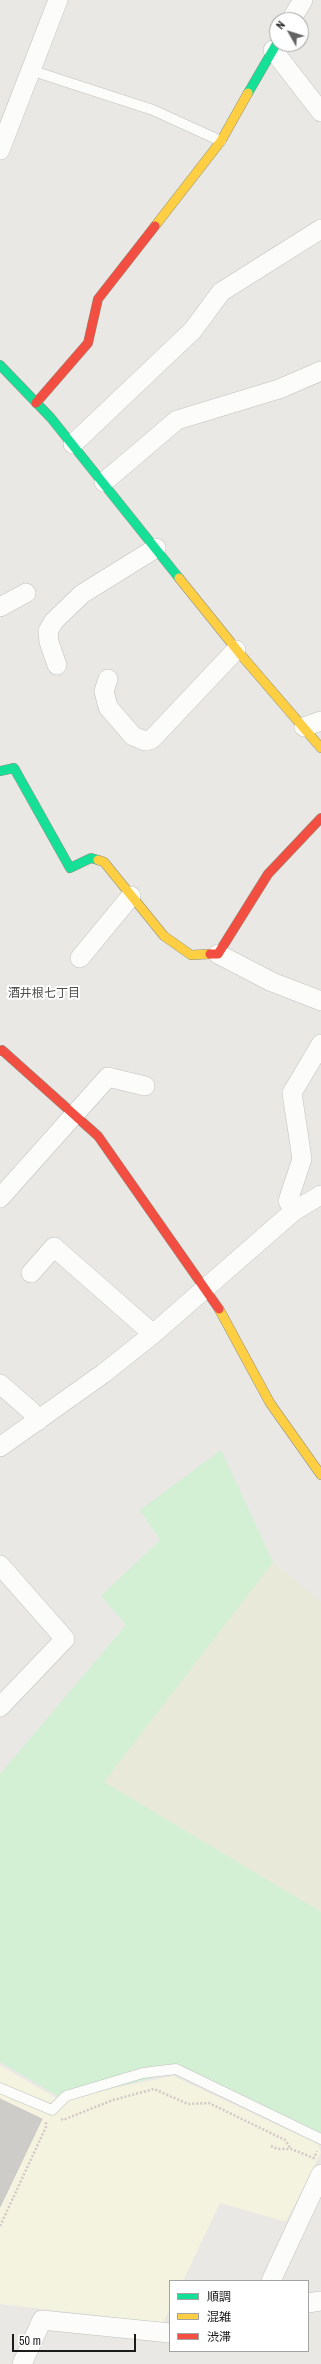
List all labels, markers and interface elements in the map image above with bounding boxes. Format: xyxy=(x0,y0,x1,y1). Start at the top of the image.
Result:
north arrow xyxy=(269,12,309,52)
text: N xyxy=(273,18,288,32)
district label: 酒井根七丁目 xyxy=(8,987,80,1001)
legend xyxy=(169,2280,309,2352)
text: 順調 xyxy=(207,2289,231,2305)
text: 混雑 xyxy=(207,2309,231,2325)
scale bar xyxy=(14,2326,138,2352)
text: 渋滞 xyxy=(207,2329,231,2345)
text: 50 m xyxy=(19,2333,41,2349)

